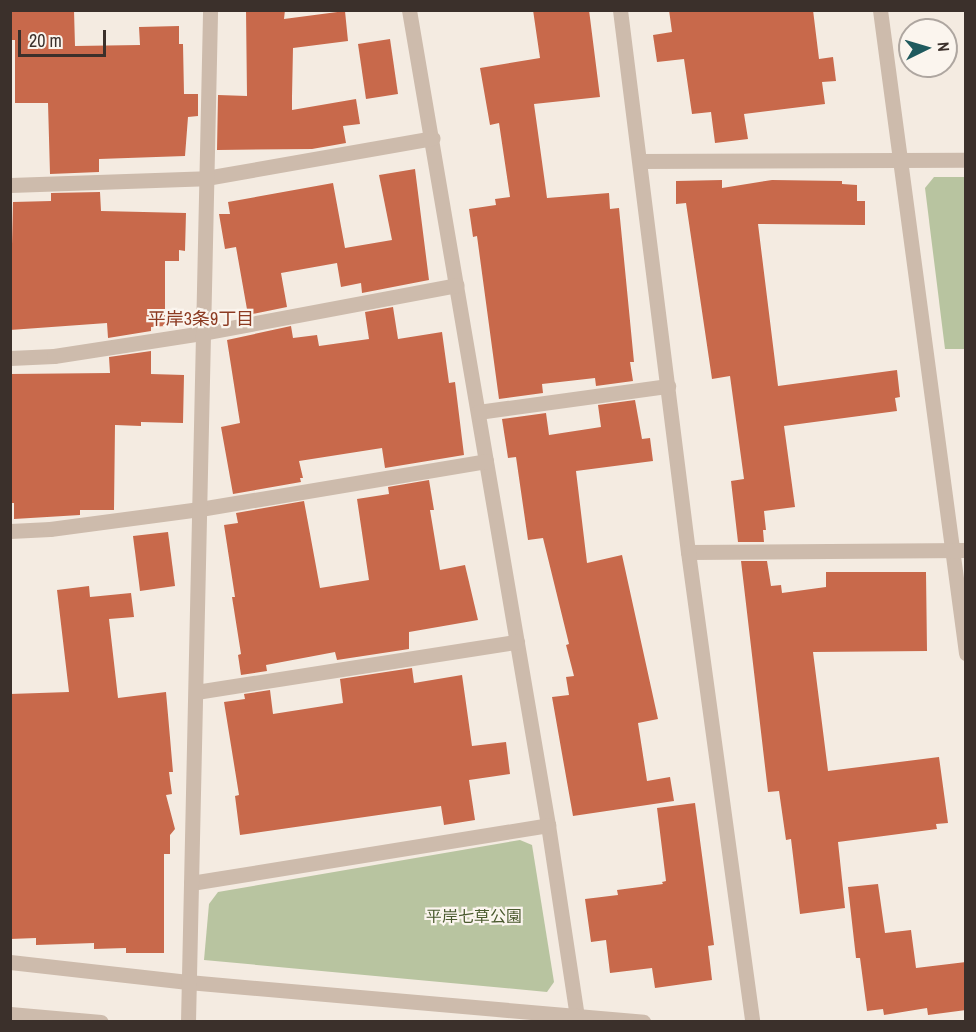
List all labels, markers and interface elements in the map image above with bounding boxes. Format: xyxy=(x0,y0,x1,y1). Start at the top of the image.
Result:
scale bar xyxy=(21,18,110,56)
north arrow xyxy=(898,18,958,78)
text: 20 m xyxy=(29,28,62,53)
text: N xyxy=(933,41,955,52)
district label: 平岸3条9丁目 xyxy=(148,308,254,330)
park label: 平岸七草公園 xyxy=(426,906,522,926)

